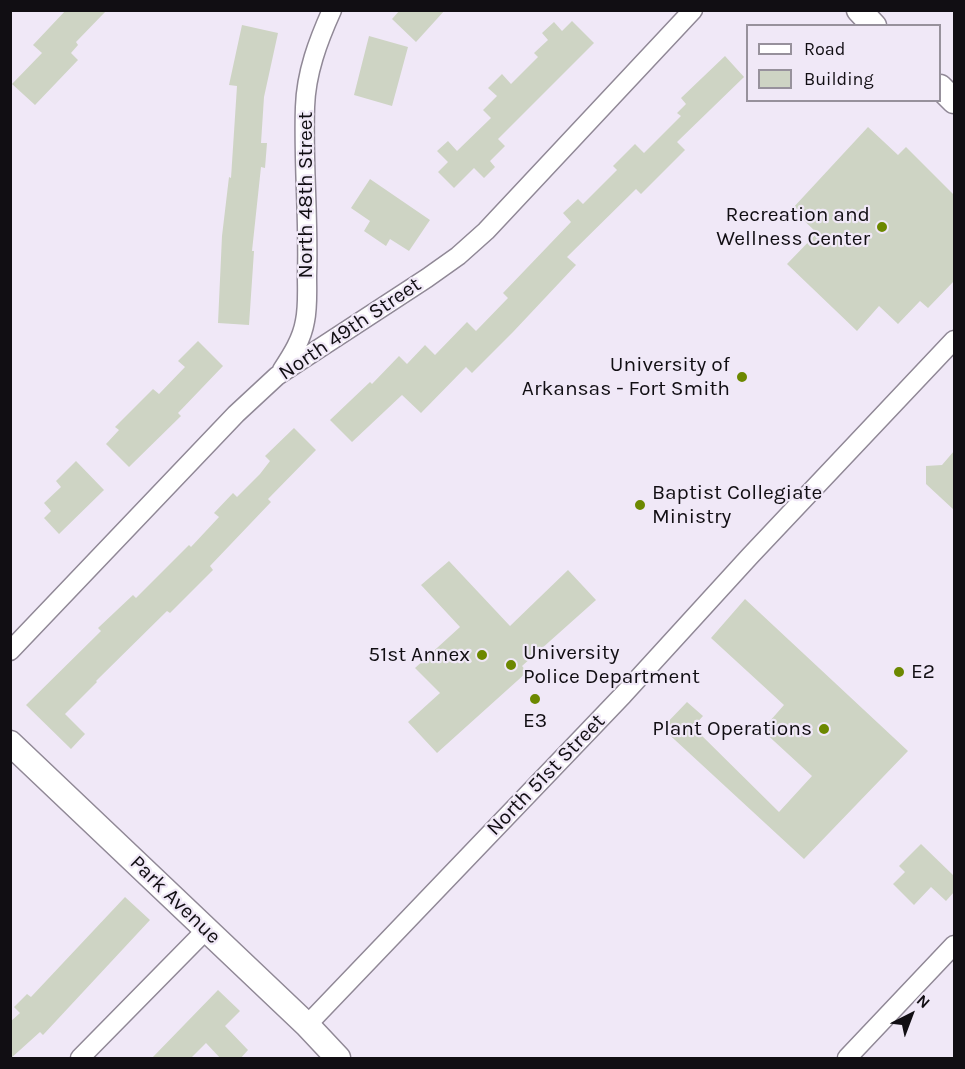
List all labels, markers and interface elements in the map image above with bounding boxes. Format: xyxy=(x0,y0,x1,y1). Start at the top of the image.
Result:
legend xyxy=(746,24,941,102)
text: Road xyxy=(804,38,845,60)
text: Building xyxy=(804,68,874,90)
street label: North 48th Street xyxy=(293,112,319,278)
place label: Recreation and Wellness Center xyxy=(716,202,870,252)
marker: Recreation and Wellness Center xyxy=(875,220,889,234)
street label: North 49th Street xyxy=(274,272,426,386)
place label: University of Arkansas - Fort Smith xyxy=(522,352,730,402)
marker: University of Arkansas - Fort Smith xyxy=(735,370,749,384)
place label: Baptist Collegiate Ministry xyxy=(652,480,822,530)
marker: Baptist Collegiate Ministry xyxy=(633,498,647,512)
place label: University Police Department xyxy=(523,640,700,690)
place label: 51st Annex xyxy=(368,642,470,668)
marker: 51st Annex xyxy=(475,648,489,662)
marker: University Police Department xyxy=(504,658,518,672)
place label: E2 xyxy=(911,659,935,685)
marker: E2 xyxy=(892,665,906,679)
marker: E3 xyxy=(528,692,542,706)
place label: E3 xyxy=(523,708,547,734)
street label: North 51st Street xyxy=(482,709,610,841)
place label: Plant Operations xyxy=(652,716,812,742)
marker: Plant Operations xyxy=(817,722,831,736)
street label: Park Avenue xyxy=(124,850,226,950)
north arrow xyxy=(881,985,941,1045)
text: N xyxy=(913,990,934,1012)

